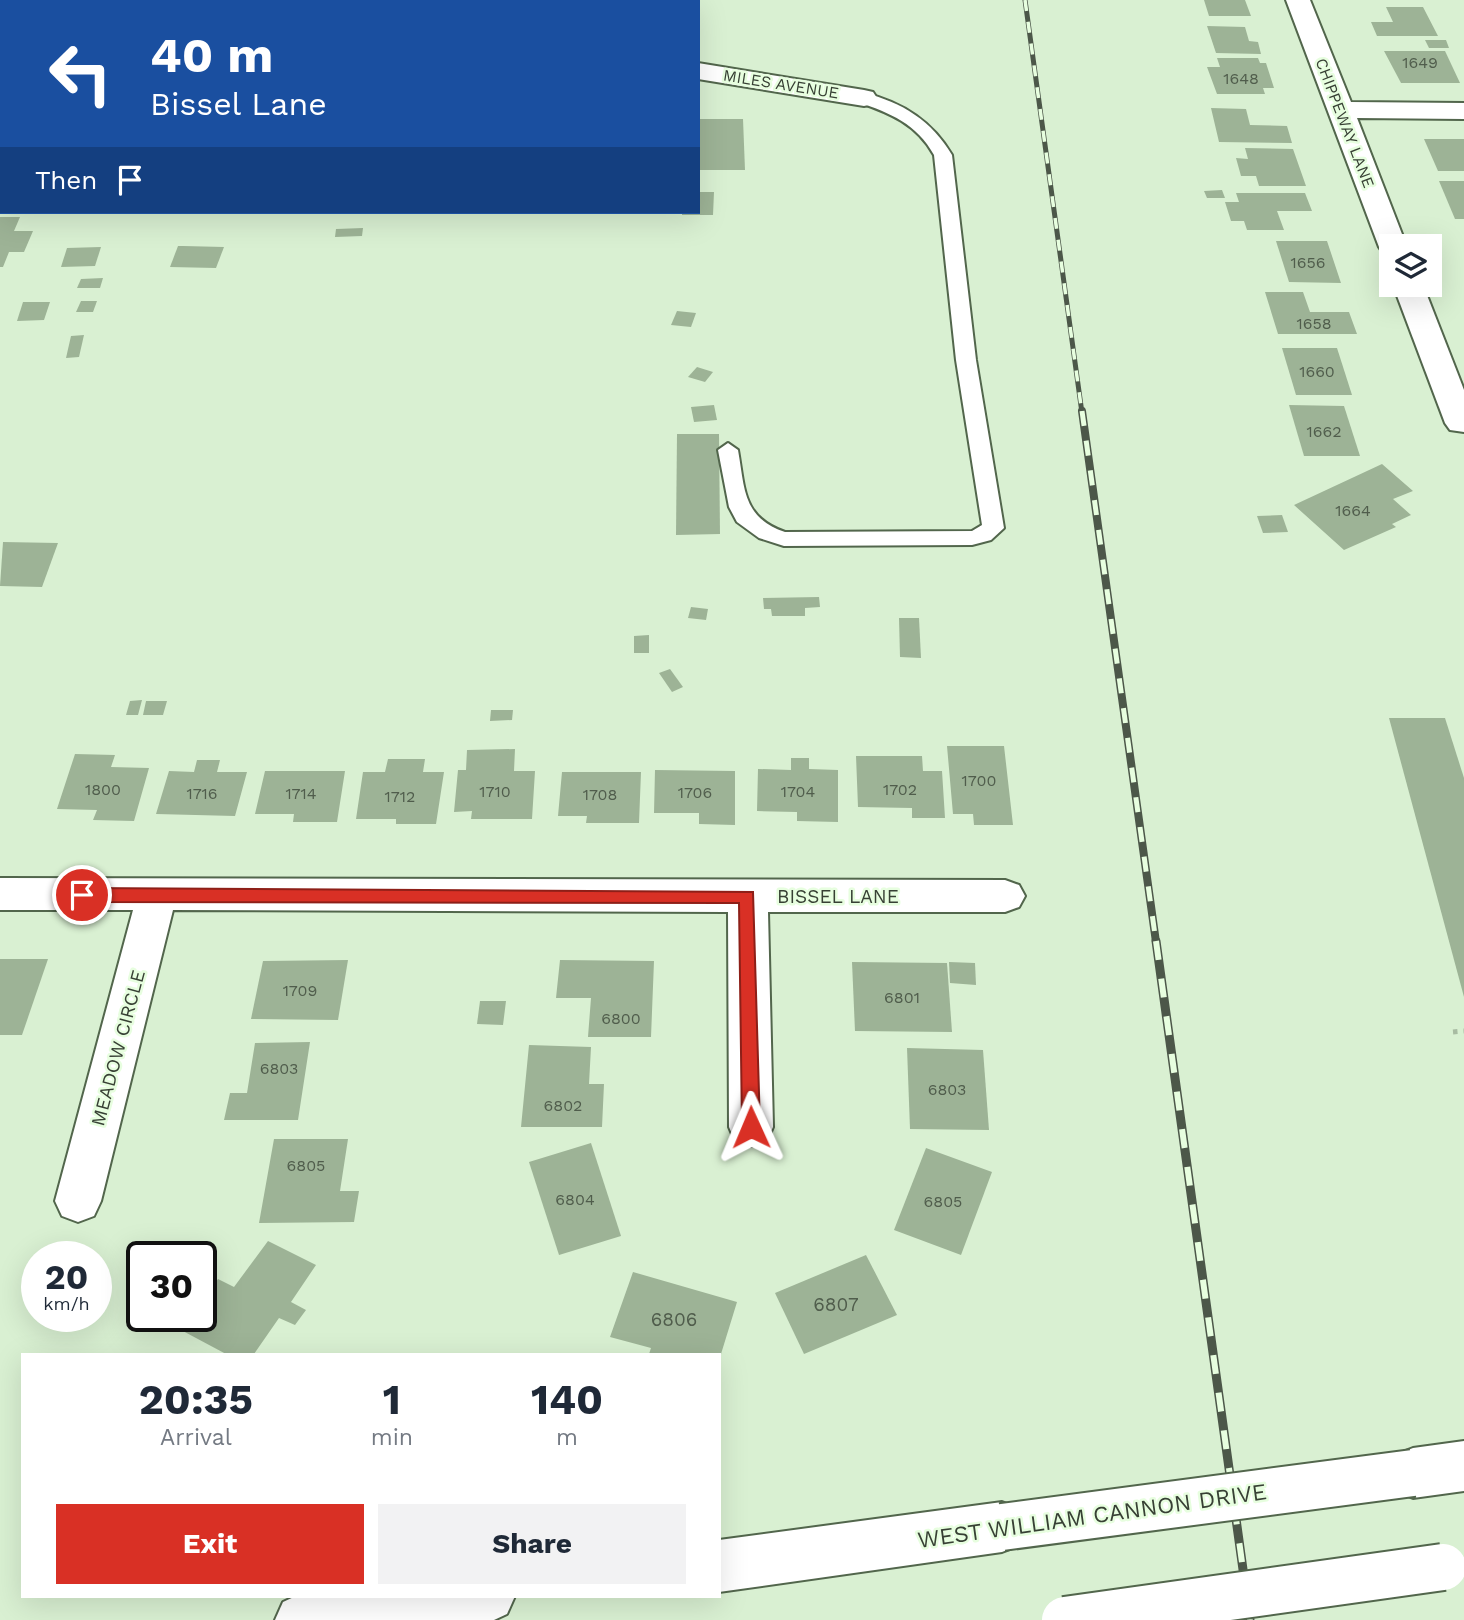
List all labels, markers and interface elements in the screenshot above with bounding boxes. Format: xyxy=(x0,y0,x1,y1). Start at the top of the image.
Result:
text: 40 m xyxy=(150,26,273,84)
icon: left xyxy=(35,28,126,119)
house number: 1649 xyxy=(1402,53,1438,72)
street label: CHIPPEWAY LANE xyxy=(1311,55,1379,191)
street label: MILES AVENUE xyxy=(722,65,840,103)
house number: 1648 xyxy=(1223,69,1259,88)
text: Bissel Lane xyxy=(150,85,327,123)
icon: arrive xyxy=(111,161,149,199)
text: Then xyxy=(35,165,97,195)
map controls xyxy=(1379,234,1442,297)
button: layers xyxy=(1379,234,1442,297)
house number: 1656 xyxy=(1290,253,1326,272)
house number: 1658 xyxy=(1296,314,1332,333)
house number: 1660 xyxy=(1299,362,1335,381)
house number: 1662 xyxy=(1306,422,1342,441)
house number: 1664 xyxy=(1335,501,1371,520)
house number: 1700 xyxy=(962,771,996,790)
house number: 1800 xyxy=(85,780,121,799)
house number: 1702 xyxy=(883,780,917,799)
house number: 1710 xyxy=(479,782,511,801)
house number: 1704 xyxy=(781,782,816,801)
house number: 1706 xyxy=(678,783,712,802)
house number: 1716 xyxy=(186,784,218,803)
house number: 1714 xyxy=(285,784,317,803)
house number: 1708 xyxy=(583,785,617,804)
house number: 1712 xyxy=(385,787,415,806)
pin xyxy=(52,865,112,925)
icon: arrive xyxy=(63,876,101,914)
street label: BISSEL LANE xyxy=(777,885,899,908)
street label: MEADOW CIRCLE xyxy=(86,967,150,1129)
house number: 1709 xyxy=(283,981,317,1000)
house number: 6801 xyxy=(884,988,920,1007)
house number: 6800 xyxy=(601,1009,641,1028)
house number: 6803 xyxy=(260,1059,298,1078)
house number: 6803 xyxy=(928,1080,966,1099)
position arrow xyxy=(714,1090,788,1164)
house number: 6802 xyxy=(544,1096,582,1115)
house number: 6805 xyxy=(287,1156,325,1175)
house number: 6804 xyxy=(555,1190,595,1209)
house number: 6805 xyxy=(924,1192,962,1211)
speed limit sign: 30 xyxy=(126,1241,217,1332)
text: 20 xyxy=(45,1256,88,1298)
text: km/h xyxy=(43,1293,90,1314)
house number: 6807 xyxy=(813,1293,859,1316)
house number: 6806 xyxy=(651,1308,697,1331)
text: 20:35 xyxy=(139,1375,253,1424)
text: 1 xyxy=(383,1375,401,1424)
text: 140 xyxy=(531,1375,603,1424)
text: Arrival xyxy=(160,1424,232,1451)
text: min xyxy=(371,1424,413,1451)
text: m xyxy=(556,1424,578,1451)
street label: WEST WILLIAM CANNON DRIVE xyxy=(916,1478,1268,1554)
button: Exit xyxy=(56,1504,364,1584)
button: Share xyxy=(378,1504,686,1584)

